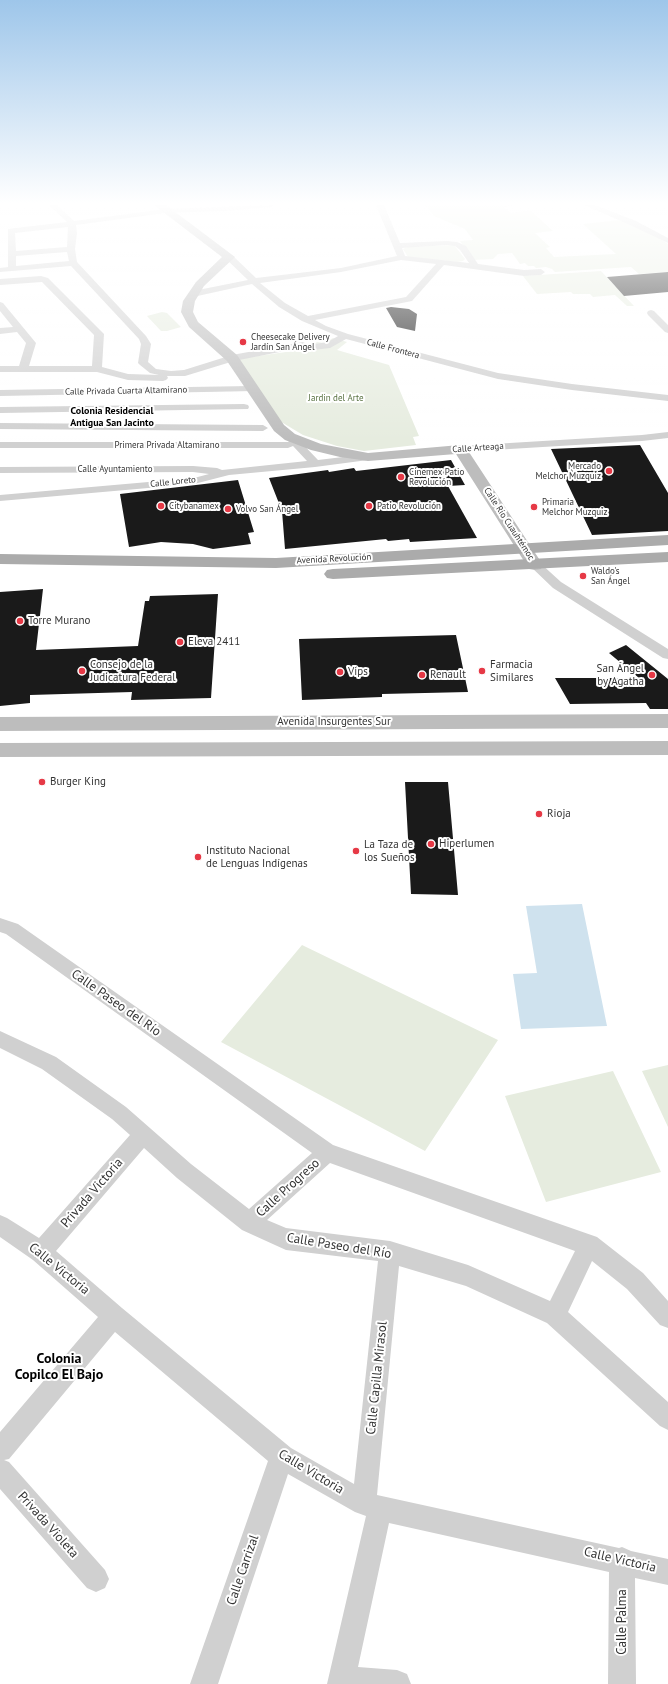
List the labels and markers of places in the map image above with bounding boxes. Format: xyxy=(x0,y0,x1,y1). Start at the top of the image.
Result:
place label: Cheesecake Delivery Jardín San Ángel xyxy=(251,332,330,353)
marker: Cheesecake Delivery Jardín San Ángel xyxy=(238,337,248,347)
place label: Mercado Melchor Muzquiz xyxy=(535,461,601,482)
marker: Mercado Melchor Muzquiz xyxy=(604,466,614,476)
place label: Cinemex Patio Revolución xyxy=(409,467,464,488)
marker: Cinemex Patio Revolución xyxy=(396,472,406,482)
place label: Primaria Melchor Muzquiz xyxy=(542,497,608,518)
marker: Citybanamex xyxy=(156,501,166,511)
place label: Citybanamex xyxy=(169,501,219,511)
marker: Patio Revolución xyxy=(364,501,374,511)
place label: Patio Revolución xyxy=(377,501,441,511)
marker: Primaria Melchor Muzquiz xyxy=(529,502,539,512)
marker: Volvo San Ángel xyxy=(223,504,233,514)
place label: Volvo San Ángel xyxy=(236,504,298,514)
place label: Waldo's San Ángel xyxy=(591,566,630,587)
marker: Waldo's San Ángel xyxy=(578,571,588,581)
place label: Torre Murano xyxy=(28,614,90,628)
marker: Torre Murano xyxy=(15,616,25,626)
place label: Eleva 2411 xyxy=(188,635,240,649)
marker: Eleva 2411 xyxy=(175,637,185,647)
place label: Consejo de la Judicatura Federal xyxy=(90,658,175,684)
place label: Farmacia Similares xyxy=(490,658,533,684)
place label: San Ángel by Agatha xyxy=(597,662,644,688)
place label: Vips xyxy=(348,665,368,679)
marker: Consejo de la Judicatura Federal xyxy=(77,666,87,676)
marker: Farmacia Similares xyxy=(477,666,487,676)
marker: Vips xyxy=(335,667,345,677)
place label: Renault xyxy=(430,668,466,682)
marker: Renault xyxy=(417,670,427,680)
marker: San Ángel by Agatha xyxy=(647,670,657,680)
place label: Burger King xyxy=(50,775,106,789)
marker: Burger King xyxy=(37,777,47,787)
place label: Rioja xyxy=(547,807,571,821)
marker: Rioja xyxy=(534,809,544,819)
place label: Hiperlumen xyxy=(439,837,494,851)
place label: La Taza de los Sueños xyxy=(364,838,415,864)
marker: Hiperlumen xyxy=(426,839,436,849)
place label: Instituto Nacional de Lenguas Indígenas xyxy=(206,844,308,870)
marker: La Taza de los Sueños xyxy=(351,846,361,856)
marker: Instituto Nacional de Lenguas Indígenas xyxy=(193,852,203,862)

